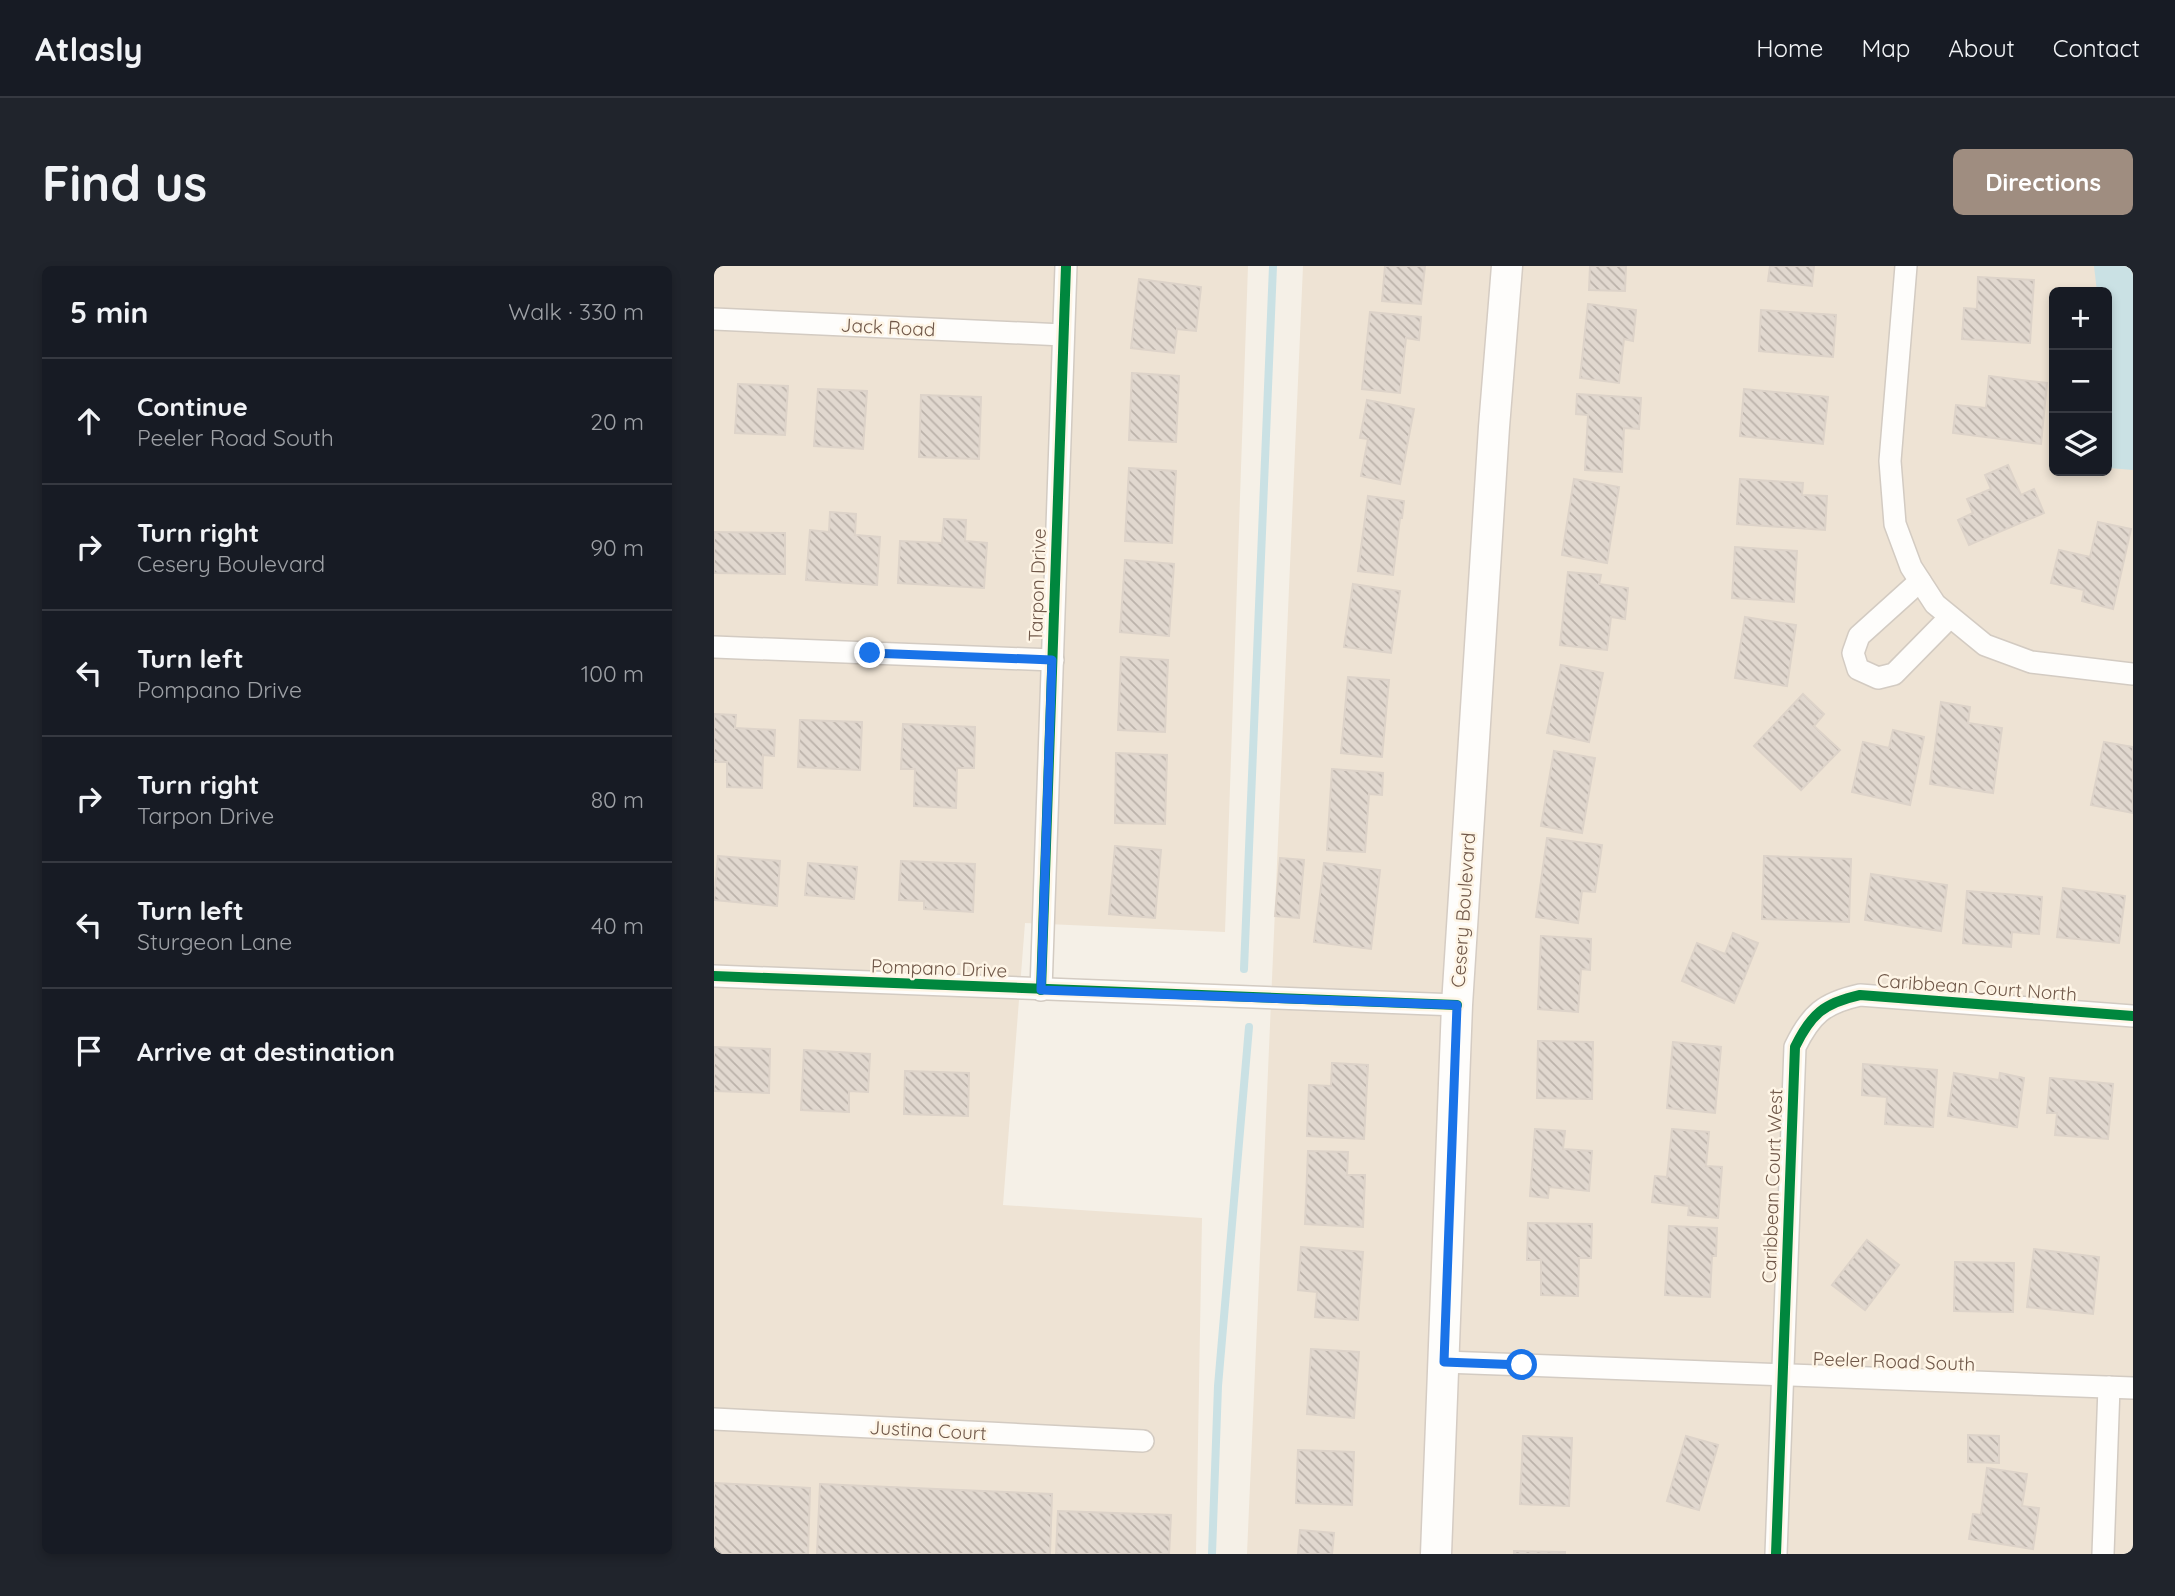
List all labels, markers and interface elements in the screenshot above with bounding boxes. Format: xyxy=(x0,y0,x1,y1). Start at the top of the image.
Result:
text: Atlasly xyxy=(35,28,143,69)
text: Home xyxy=(1756,33,1823,63)
text: Map xyxy=(1861,33,1910,63)
text: About xyxy=(1948,33,2015,63)
text: Contact xyxy=(2053,33,2140,63)
button: Directions xyxy=(1953,149,2133,215)
text: Find us xyxy=(42,152,207,213)
map controls xyxy=(2049,287,2112,476)
button: + xyxy=(2049,287,2112,350)
text: 5 min xyxy=(70,293,148,331)
text: Walk · 330 m xyxy=(508,297,644,326)
street label: Jack Road xyxy=(840,313,936,341)
button: − xyxy=(2049,350,2112,413)
text: Continue xyxy=(137,390,248,423)
icon: ahead xyxy=(70,402,108,440)
text: 20 m xyxy=(590,407,644,436)
button: layers xyxy=(2049,413,2112,476)
text: Peeler Road South xyxy=(137,423,334,452)
text: Turn right xyxy=(137,516,259,549)
icon: right xyxy=(70,528,108,566)
street label: Tarpon Drive xyxy=(1023,528,1051,642)
text: 90 m xyxy=(590,533,644,562)
text: Cesery Boulevard xyxy=(137,549,325,578)
route end xyxy=(854,637,885,668)
text: Turn left xyxy=(137,642,244,675)
icon: left xyxy=(70,654,108,692)
text: 100 m xyxy=(581,659,644,688)
text: Pompano Drive xyxy=(137,675,302,704)
text: Turn right xyxy=(137,768,259,801)
icon: right xyxy=(70,780,108,818)
text: 80 m xyxy=(591,785,644,814)
text: Tarpon Drive xyxy=(137,801,274,830)
street label: Cesery Boulevard xyxy=(1446,832,1480,988)
text: Turn left xyxy=(137,894,244,927)
icon: left xyxy=(70,906,108,944)
text: 40 m xyxy=(591,911,644,940)
text: Sturgeon Lane xyxy=(137,927,292,956)
street label: Pompano Drive xyxy=(870,954,1008,982)
street label: Caribbean Court North xyxy=(1876,968,2078,1006)
icon: arrive xyxy=(70,1032,108,1070)
text: Arrive at destination xyxy=(137,1035,395,1068)
street label: Caribbean Court West xyxy=(1757,1088,1787,1284)
street label: Peeler Road South xyxy=(1812,1346,1976,1376)
route start xyxy=(1506,1349,1537,1380)
street label: Justina Court xyxy=(869,1415,987,1445)

